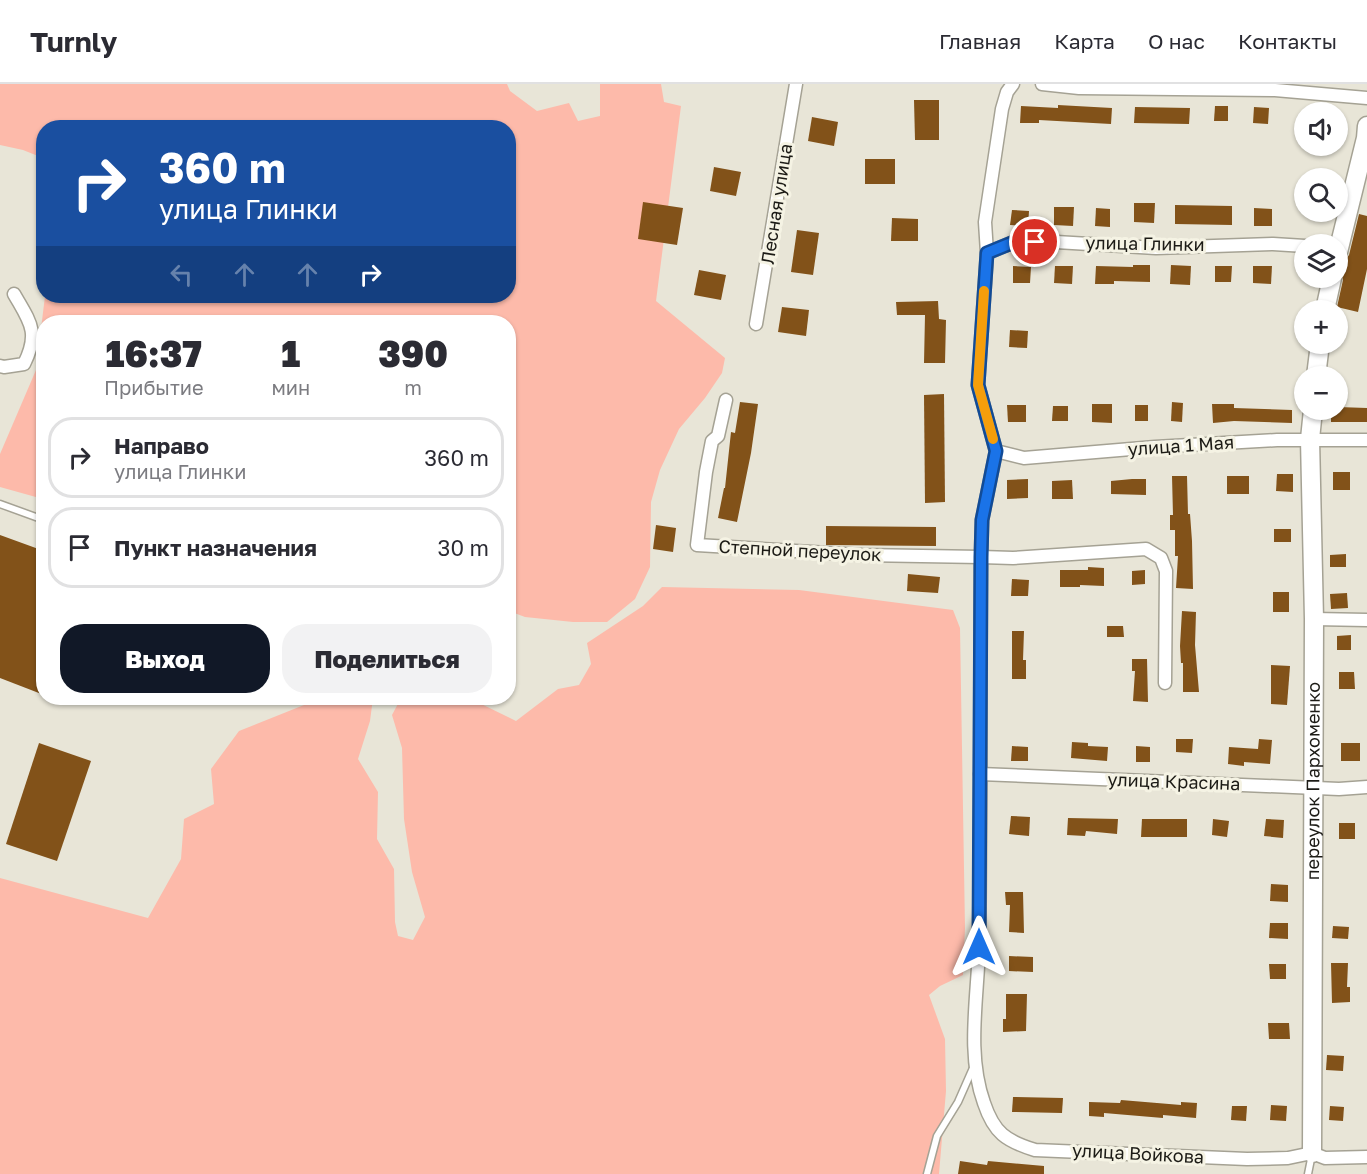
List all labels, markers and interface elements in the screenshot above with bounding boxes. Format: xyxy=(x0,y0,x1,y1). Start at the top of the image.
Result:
text: Turnly xyxy=(30,25,117,58)
text: Главная xyxy=(939,28,1021,54)
text: Карта xyxy=(1054,28,1115,54)
text: О нас xyxy=(1148,28,1205,54)
text: Контакты xyxy=(1238,28,1337,54)
map controls xyxy=(1294,102,1348,420)
button: sound xyxy=(1294,102,1348,156)
text: 360 m xyxy=(159,142,286,192)
street label: Лесная улица xyxy=(756,142,796,266)
icon: right xyxy=(60,144,138,222)
button: search xyxy=(1294,168,1348,222)
text: улица Глинки xyxy=(159,193,338,225)
pin xyxy=(1009,216,1060,267)
icon: arrive xyxy=(1018,225,1051,258)
street label: улица Глинки xyxy=(1085,231,1205,255)
button: layers xyxy=(1294,234,1348,288)
icon: left xyxy=(165,258,198,291)
icon: ahead xyxy=(228,258,261,291)
icon: ahead xyxy=(291,258,324,291)
icon: right xyxy=(354,258,387,291)
button: + xyxy=(1294,300,1348,354)
text: 16:37 xyxy=(105,332,202,375)
text: 1 xyxy=(281,332,300,375)
text: 390 xyxy=(378,332,448,375)
button: − xyxy=(1294,366,1348,420)
text: Прибытие xyxy=(104,375,204,399)
text: мин xyxy=(271,375,310,399)
text: m xyxy=(404,375,422,399)
street label: улица 1 Мая xyxy=(1127,430,1235,460)
text: Направо xyxy=(114,432,209,459)
icon: right xyxy=(63,441,96,474)
text: 360 m xyxy=(424,444,489,471)
text: улица Глинки xyxy=(114,459,246,483)
icon: arrive xyxy=(63,531,96,564)
text: Пункт назначения xyxy=(114,534,317,561)
text: 30 m xyxy=(438,534,489,561)
street label: Степной переулок xyxy=(718,535,882,565)
button: Выход xyxy=(60,624,270,693)
button: Поделиться xyxy=(282,624,492,693)
street label: переулок Пархоменко xyxy=(1301,682,1324,880)
street label: улица Красина xyxy=(1107,768,1241,794)
position arrow xyxy=(947,915,1011,979)
street label: улица Войкова xyxy=(1071,1139,1205,1167)

